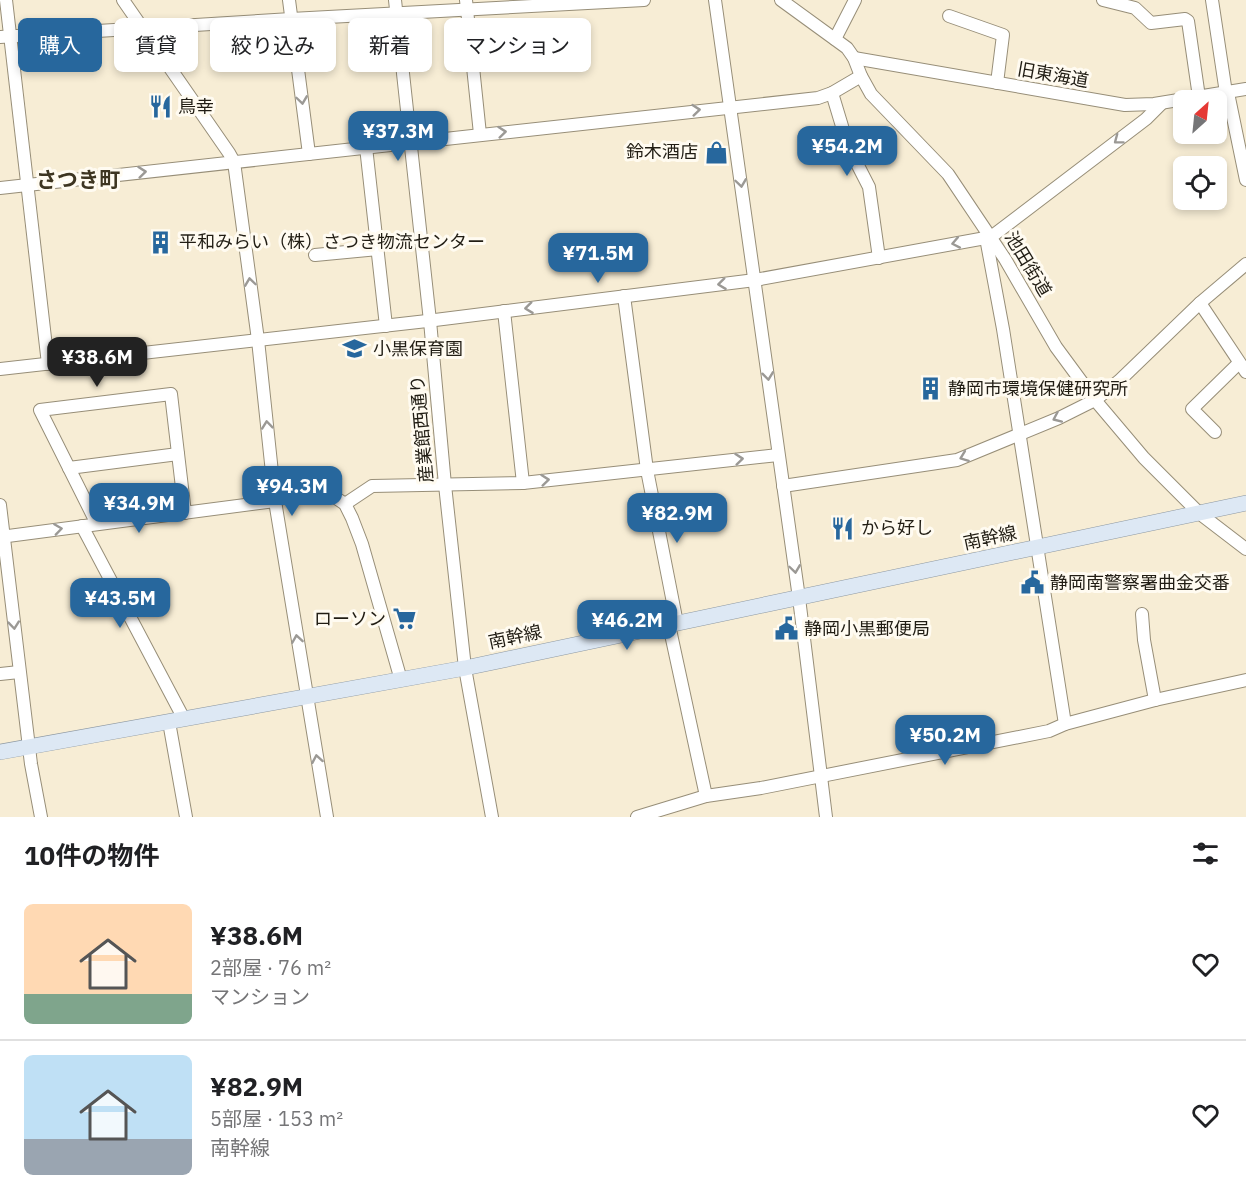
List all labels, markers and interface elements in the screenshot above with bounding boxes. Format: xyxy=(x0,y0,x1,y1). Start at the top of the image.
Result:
chip: 購入 xyxy=(18,18,102,72)
chip: 賃貸 xyxy=(114,18,198,72)
chip: 絞り込み xyxy=(210,18,336,72)
chip: 新着 xyxy=(348,18,432,72)
chip: マンション xyxy=(444,18,591,72)
street label: 旧東海道 xyxy=(1016,57,1091,92)
north arrow xyxy=(1173,90,1227,144)
map controls xyxy=(1173,90,1227,210)
restaurant icon: 鳥幸 xyxy=(147,94,173,120)
place label: 鳥幸 xyxy=(178,95,214,118)
one-way arrow xyxy=(295,95,308,104)
one-way arrow xyxy=(692,104,701,117)
pin: ¥37.3M xyxy=(349,111,447,162)
text: ¥37.3M xyxy=(362,117,434,144)
one-way arrow xyxy=(498,126,507,139)
pin: ¥54.2M xyxy=(798,126,896,177)
text: ¥54.2M xyxy=(811,132,883,159)
one-way arrow xyxy=(1113,133,1124,144)
shop icon: 鈴木酒店 xyxy=(703,139,729,165)
place label: 鈴木酒店 xyxy=(626,140,698,163)
button: locate xyxy=(1173,156,1227,210)
district label: さつき町 xyxy=(36,165,120,193)
one-way arrow xyxy=(137,167,146,179)
one-way arrow xyxy=(735,178,747,187)
street label: 池田街道 xyxy=(1000,227,1057,301)
building icon: 平和みらい（株）さつき物流センター xyxy=(148,229,174,255)
place label: 平和みらい（株）さつき物流センター xyxy=(179,230,485,253)
pin: ¥71.5M xyxy=(549,233,647,284)
one-way arrow xyxy=(951,237,960,249)
text: ¥71.5M xyxy=(562,239,634,266)
one-way arrow xyxy=(718,277,727,290)
one-way arrow xyxy=(244,278,256,287)
one-way arrow xyxy=(524,301,533,313)
school or university icon: 小黒保育園 xyxy=(342,336,368,362)
pin: ¥38.6M xyxy=(48,337,146,388)
place label: 小黒保育園 xyxy=(373,337,463,360)
text: ¥38.6M xyxy=(61,343,133,370)
one-way arrow xyxy=(761,371,773,380)
street label: 産業館西通り xyxy=(405,374,438,484)
building icon: 静岡市環境保健研究所 xyxy=(917,376,943,402)
place label: 静岡市環境保健研究所 xyxy=(948,377,1128,400)
one-way arrow xyxy=(1053,411,1064,423)
one-way arrow xyxy=(261,421,274,430)
one-way arrow xyxy=(960,449,970,462)
one-way arrow xyxy=(734,454,743,466)
pin: ¥94.3M xyxy=(243,466,341,517)
text: ¥94.3M xyxy=(256,472,328,499)
one-way arrow xyxy=(540,475,550,487)
pin: ¥34.9M xyxy=(90,483,188,534)
text: ¥34.9M xyxy=(103,489,175,516)
pin: ¥82.9M xyxy=(628,493,726,544)
text: ¥82.9M xyxy=(641,499,713,526)
restaurant icon: から好し xyxy=(830,515,856,541)
place label: から好し xyxy=(861,516,933,539)
street label: 南幹線 xyxy=(961,521,1019,554)
one-way arrow xyxy=(53,524,63,536)
one-way arrow xyxy=(788,564,800,574)
public building icon: 静岡南警察署曲金交番 xyxy=(1019,570,1045,596)
place label: 静岡南警察署曲金交番 xyxy=(1050,571,1230,594)
pin: ¥43.5M xyxy=(71,578,169,629)
text: ¥43.5M xyxy=(84,584,156,611)
pin: ¥46.2M xyxy=(578,600,676,651)
supermarket icon: ローソン xyxy=(391,606,417,632)
text: ¥46.2M xyxy=(591,606,663,633)
place label: ローソン xyxy=(314,607,386,630)
public building icon: 静岡小黒郵便局 xyxy=(773,616,799,642)
place label: 静岡小黒郵便局 xyxy=(804,617,930,640)
street label: 南幹線 xyxy=(486,620,544,653)
one-way arrow xyxy=(7,621,20,630)
one-way arrow xyxy=(291,634,303,644)
pin: ¥50.2M xyxy=(896,715,994,766)
text: ¥50.2M xyxy=(909,721,981,748)
one-way arrow xyxy=(311,755,324,765)
icon: filters xyxy=(1189,837,1222,870)
text: 10件の物件 xyxy=(24,838,159,872)
text: ¥38.6M xyxy=(210,918,303,952)
icon: home xyxy=(72,928,144,1000)
icon: heart xyxy=(1189,948,1222,981)
text: 2部屋 · 76 m² xyxy=(210,954,331,981)
text: マンション xyxy=(210,983,310,1010)
text: ¥82.9M xyxy=(210,1069,303,1103)
icon: home xyxy=(72,1079,144,1151)
icon: heart xyxy=(1189,1099,1222,1132)
text: 5部屋 · 153 m² xyxy=(210,1105,343,1132)
text: 南幹線 xyxy=(210,1134,270,1161)

